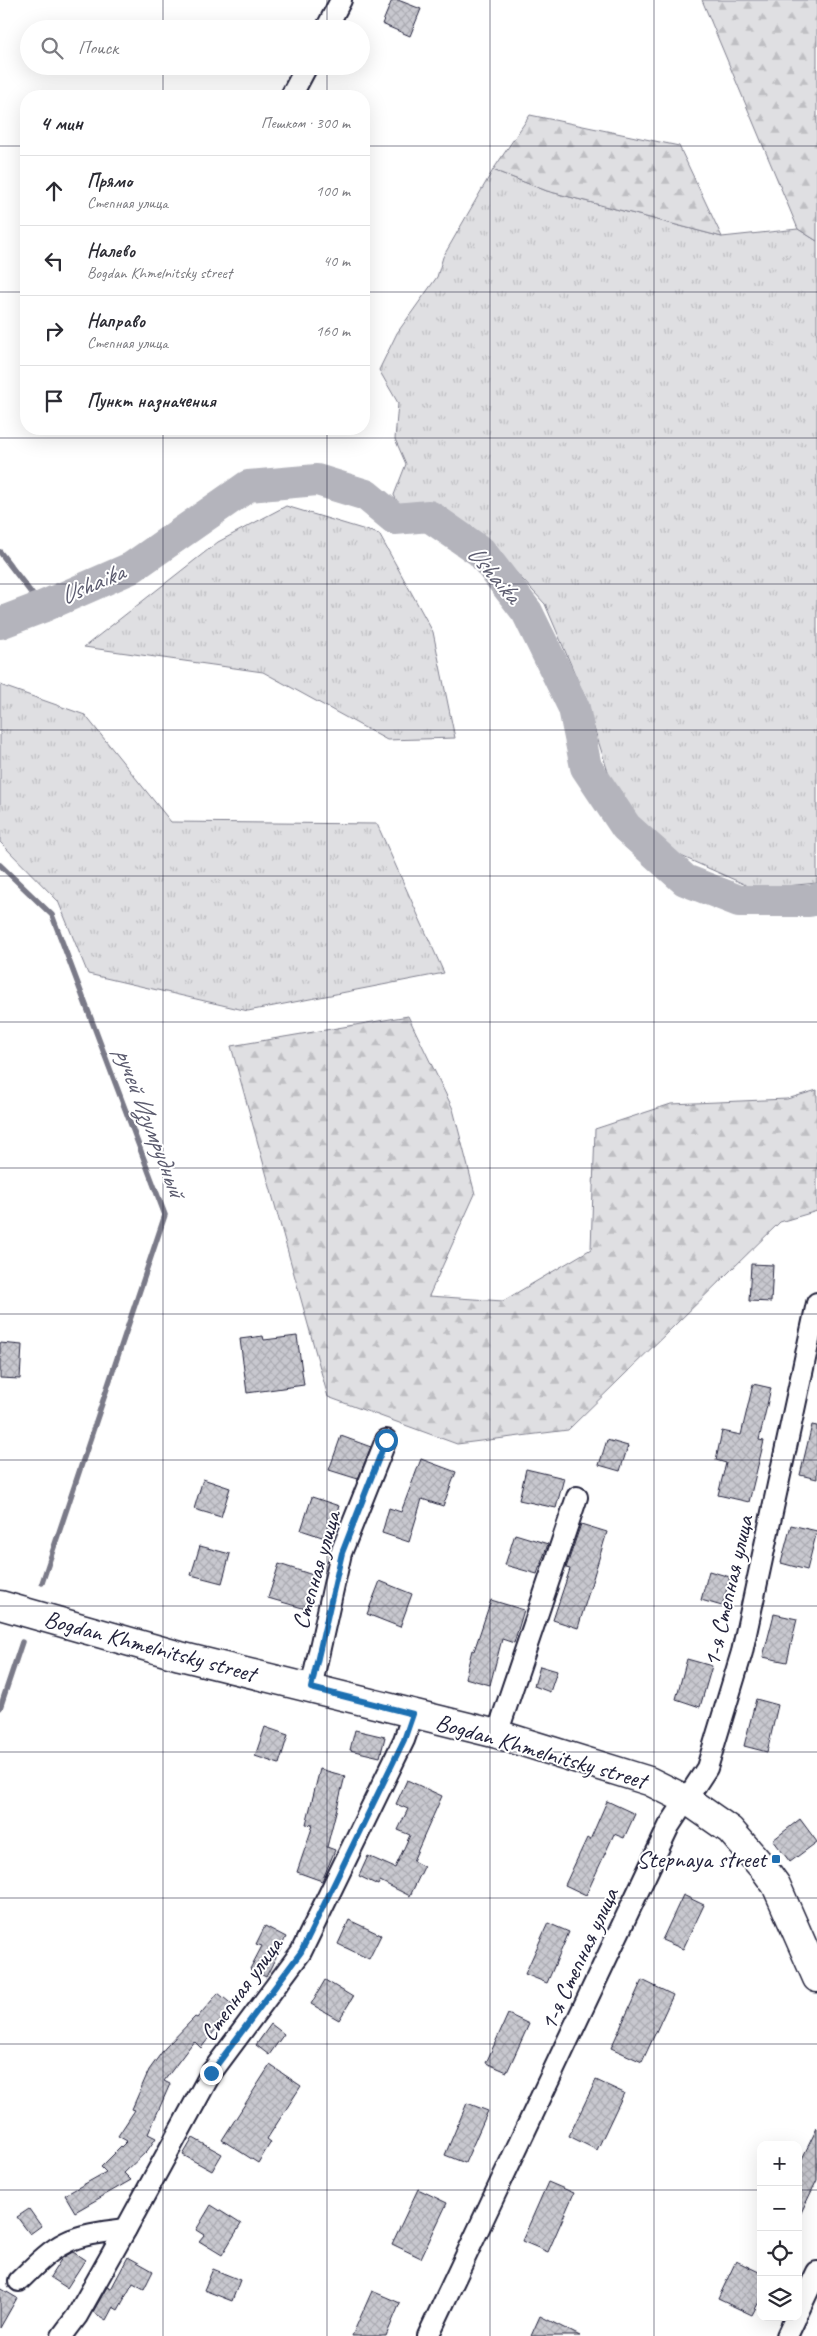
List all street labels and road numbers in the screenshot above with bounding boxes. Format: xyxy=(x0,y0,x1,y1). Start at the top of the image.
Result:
street label: Степная улица xyxy=(285,1506,348,1632)
street label: 1-я Степная улица xyxy=(696,1511,760,1669)
street label: Bogdan Khmelnitsky street xyxy=(41,1603,262,1689)
street label: Bogdan Khmelnitsky street xyxy=(432,1707,653,1796)
street label: 1-я Степная улица xyxy=(533,1882,626,2035)
street label: Степная улица xyxy=(193,1929,290,2047)

